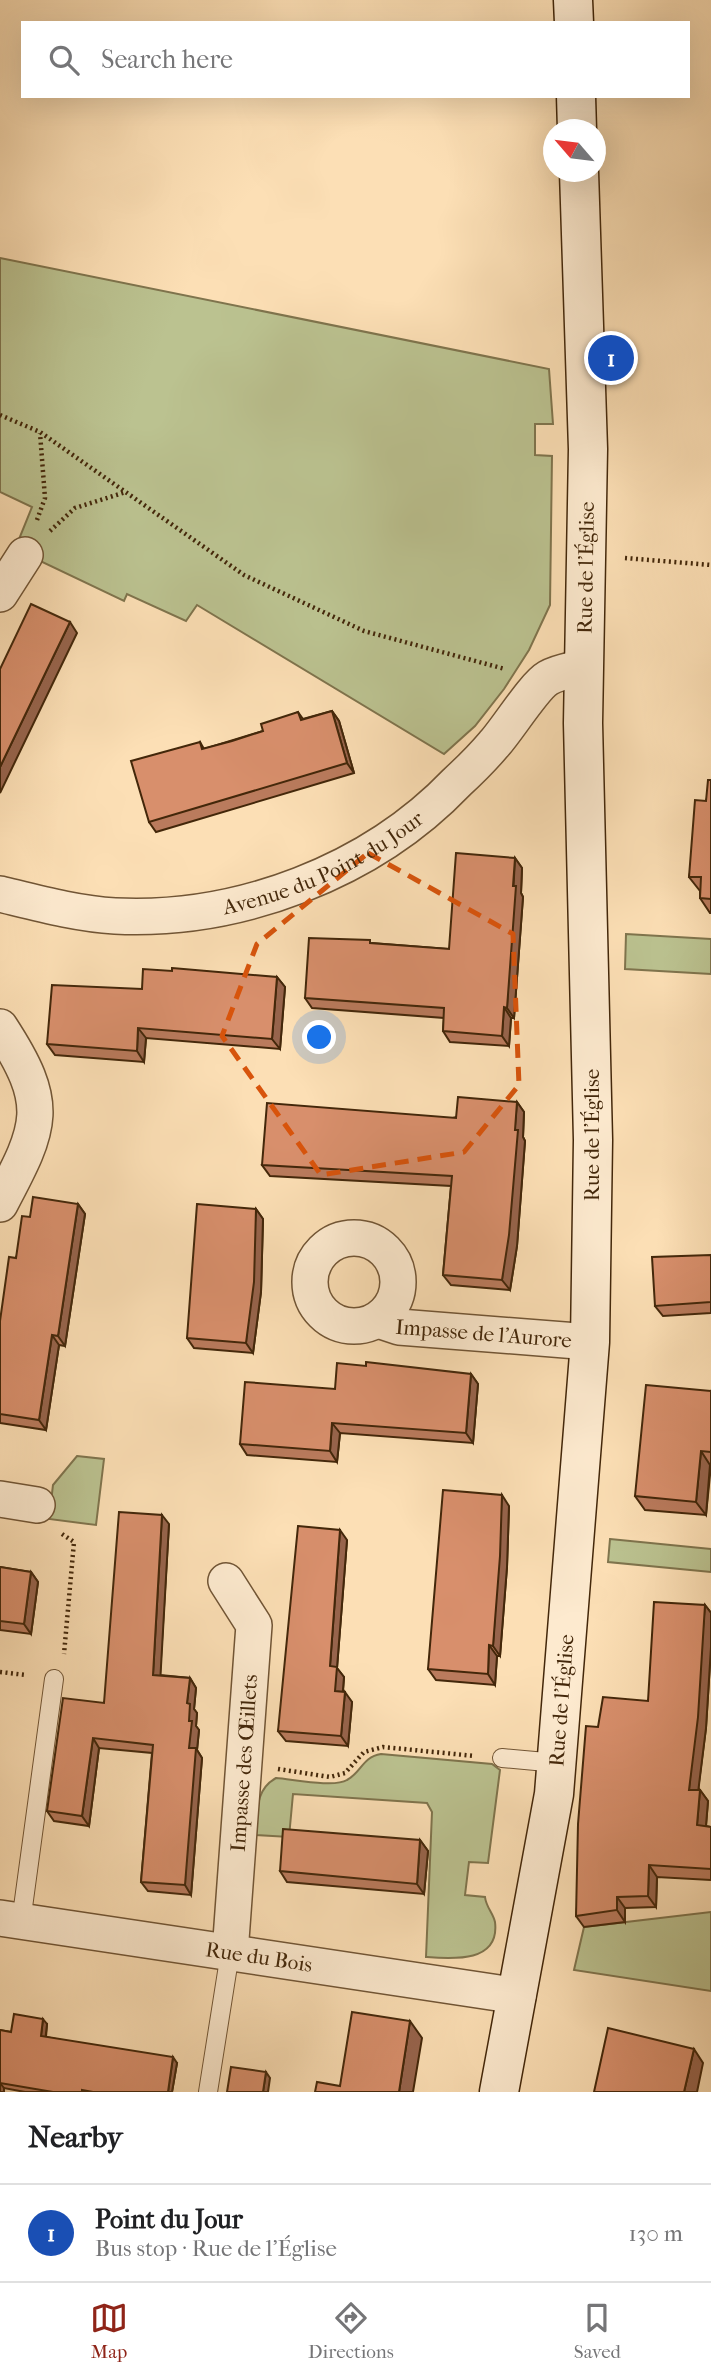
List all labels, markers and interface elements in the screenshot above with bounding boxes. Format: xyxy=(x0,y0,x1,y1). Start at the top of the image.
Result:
search box xyxy=(21,21,690,98)
icon: search xyxy=(45,41,83,79)
text: Search here xyxy=(101,44,233,75)
north arrow xyxy=(543,119,606,182)
pin: 1 xyxy=(588,332,634,384)
street label: Rue de l'Église xyxy=(573,501,599,634)
street label: Avenue du Point du Jour xyxy=(220,806,428,920)
your location xyxy=(302,1020,336,1054)
street label: Rue de l'Église xyxy=(580,1069,604,1201)
street label: Impasse de l'Aurore xyxy=(395,1315,573,1353)
street label: Rue de l'Église xyxy=(544,1633,579,1767)
street label: Impasse des Œillets xyxy=(226,1673,262,1853)
street label: Rue du Bois xyxy=(204,1937,314,1977)
text: Nearby xyxy=(28,2120,123,2155)
text: Point du Jour xyxy=(95,2204,243,2235)
text: 1 xyxy=(47,2220,55,2247)
text: 130 m xyxy=(629,2220,683,2247)
text: Bus stop · Rue de l'Église xyxy=(95,2235,337,2262)
tab: Map xyxy=(90,2299,128,2363)
tab: Directions xyxy=(308,2299,394,2363)
tab: Saved xyxy=(574,2299,621,2363)

